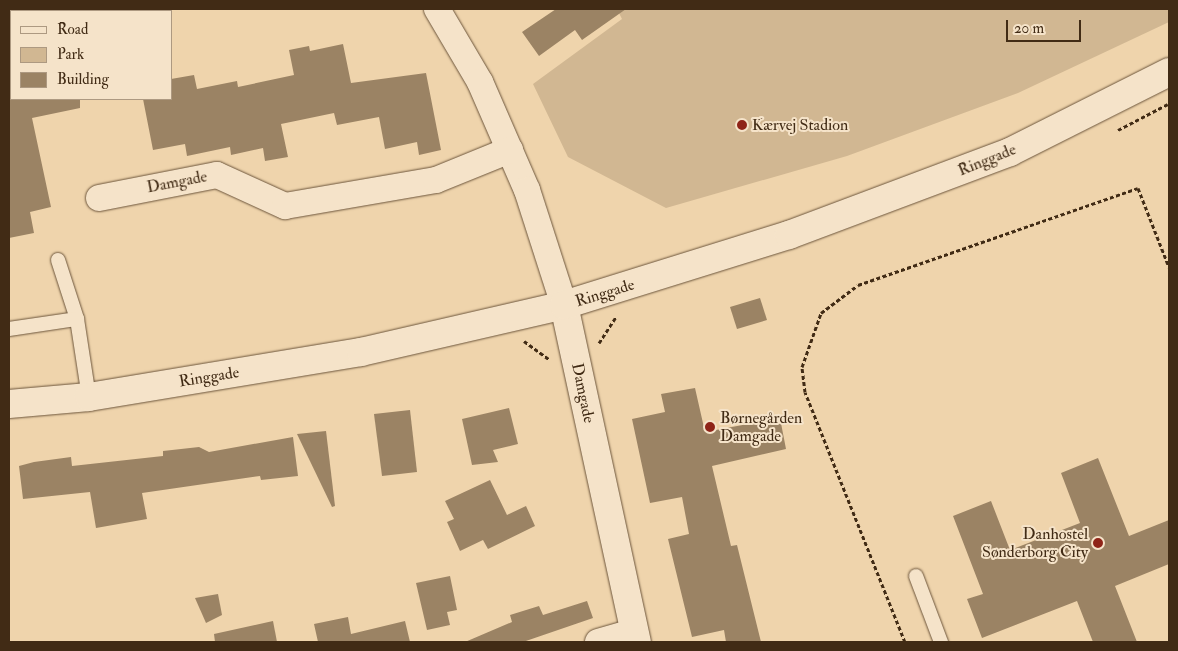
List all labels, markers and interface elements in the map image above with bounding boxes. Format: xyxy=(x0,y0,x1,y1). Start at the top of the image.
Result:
legend xyxy=(10,10,172,100)
scale bar xyxy=(1008,10,1083,42)
text: 20 m xyxy=(1014,19,1044,38)
text: Road xyxy=(57,20,88,39)
text: Park xyxy=(57,45,84,64)
text: Building xyxy=(57,70,109,89)
place label: Kærvej Stadion xyxy=(752,115,848,135)
marker: Kærvej Stadion xyxy=(736,119,748,131)
street label: Ringgade xyxy=(955,140,1019,180)
street label: Damgade xyxy=(145,167,209,197)
street label: Ringgade xyxy=(573,275,637,311)
street label: Damgade xyxy=(567,361,599,425)
street label: Ringgade xyxy=(177,363,241,391)
place label: Børnegården Damgade xyxy=(720,408,802,446)
marker: Børnegården Damgade xyxy=(704,421,716,433)
place label: Danhostel Sønderborg City xyxy=(982,524,1088,562)
marker: Danhostel Sønderborg City xyxy=(1092,537,1104,549)

